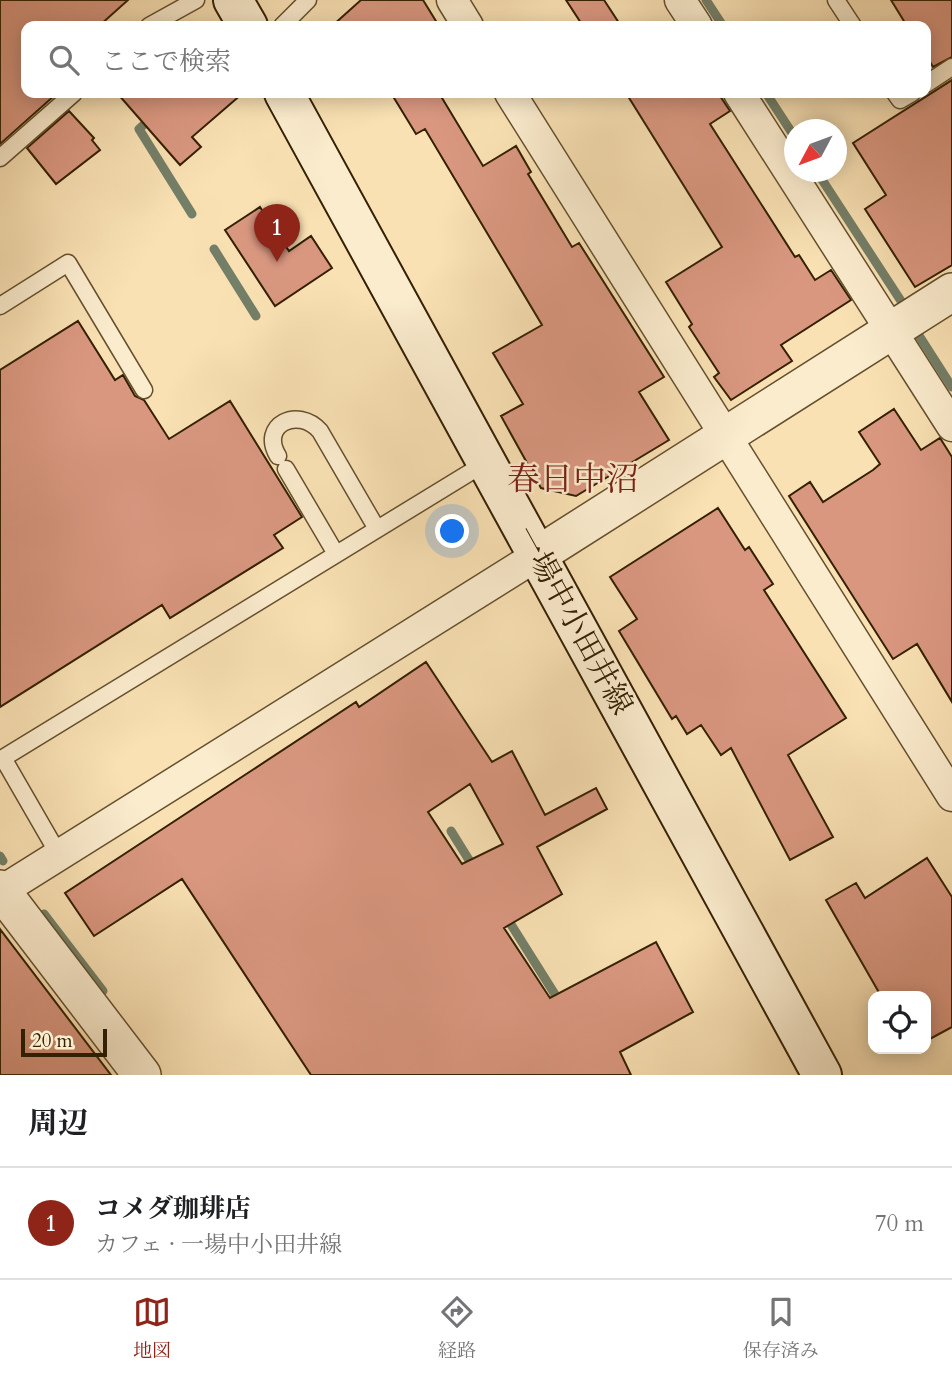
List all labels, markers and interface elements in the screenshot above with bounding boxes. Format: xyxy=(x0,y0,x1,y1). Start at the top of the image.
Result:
search box xyxy=(21,21,931,98)
icon: search xyxy=(45,41,83,79)
text: ここで検索 xyxy=(101,44,231,79)
north arrow xyxy=(784,119,847,182)
pin: 1 xyxy=(254,204,300,262)
district label: 春日中沼 xyxy=(507,457,639,502)
your location xyxy=(435,514,469,548)
street label: 一場中小田井線 xyxy=(505,518,642,722)
map controls xyxy=(868,991,931,1054)
button: locate xyxy=(868,991,931,1054)
scale bar xyxy=(21,1026,107,1058)
text: 20 m xyxy=(32,1028,73,1054)
text: 周辺 xyxy=(28,1103,88,1144)
text: コメダ珈琲店 xyxy=(95,1191,251,1226)
text: 1 xyxy=(45,1208,57,1239)
text: 70 m xyxy=(875,1208,924,1239)
text: カフェ · 一場中小田井線 xyxy=(95,1229,342,1260)
tab: 地図 xyxy=(133,1293,171,1364)
tab: 経路 xyxy=(438,1293,476,1364)
tab: 保存済み xyxy=(743,1293,819,1364)

